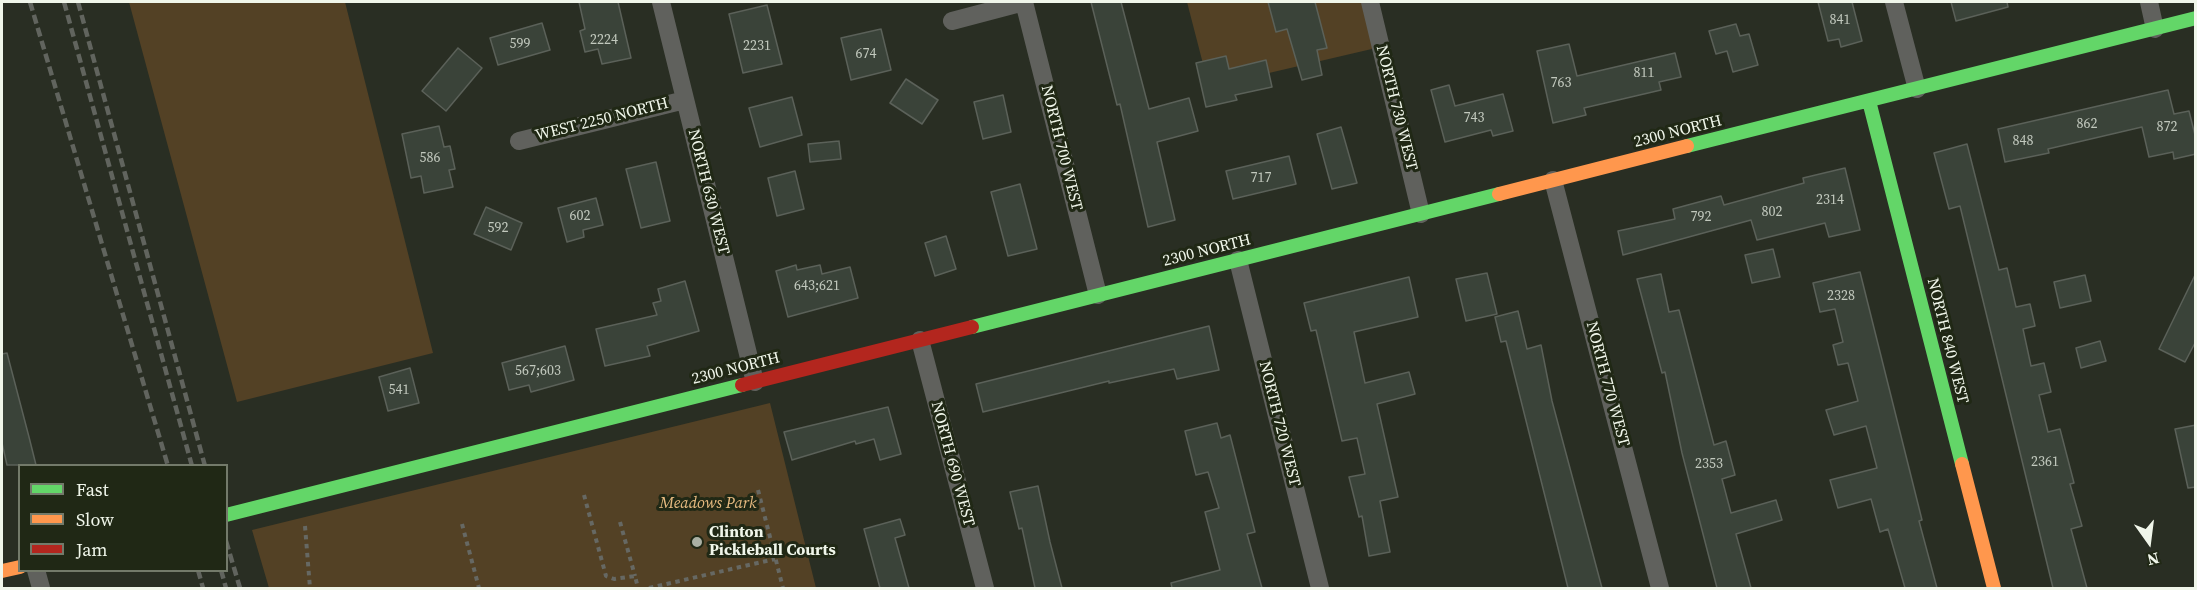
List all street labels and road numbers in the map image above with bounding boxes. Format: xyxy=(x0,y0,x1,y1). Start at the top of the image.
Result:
street label: NORTH 730 WEST xyxy=(1371,43,1421,173)
street label: NORTH 700 WEST xyxy=(1036,83,1086,213)
street label: WEST 2250 NORTH xyxy=(533,94,671,146)
street label: 2300 NORTH xyxy=(1632,112,1724,152)
street label: NORTH 630 WEST xyxy=(683,127,733,257)
street label: 2300 NORTH xyxy=(1161,231,1253,271)
street label: NORTH 840 WEST xyxy=(1922,276,1972,406)
street label: NORTH 770 WEST xyxy=(1581,319,1633,449)
street label: 2300 NORTH xyxy=(690,349,782,389)
street label: NORTH 720 WEST xyxy=(1254,359,1304,489)
street label: NORTH 690 WEST xyxy=(926,399,978,529)

